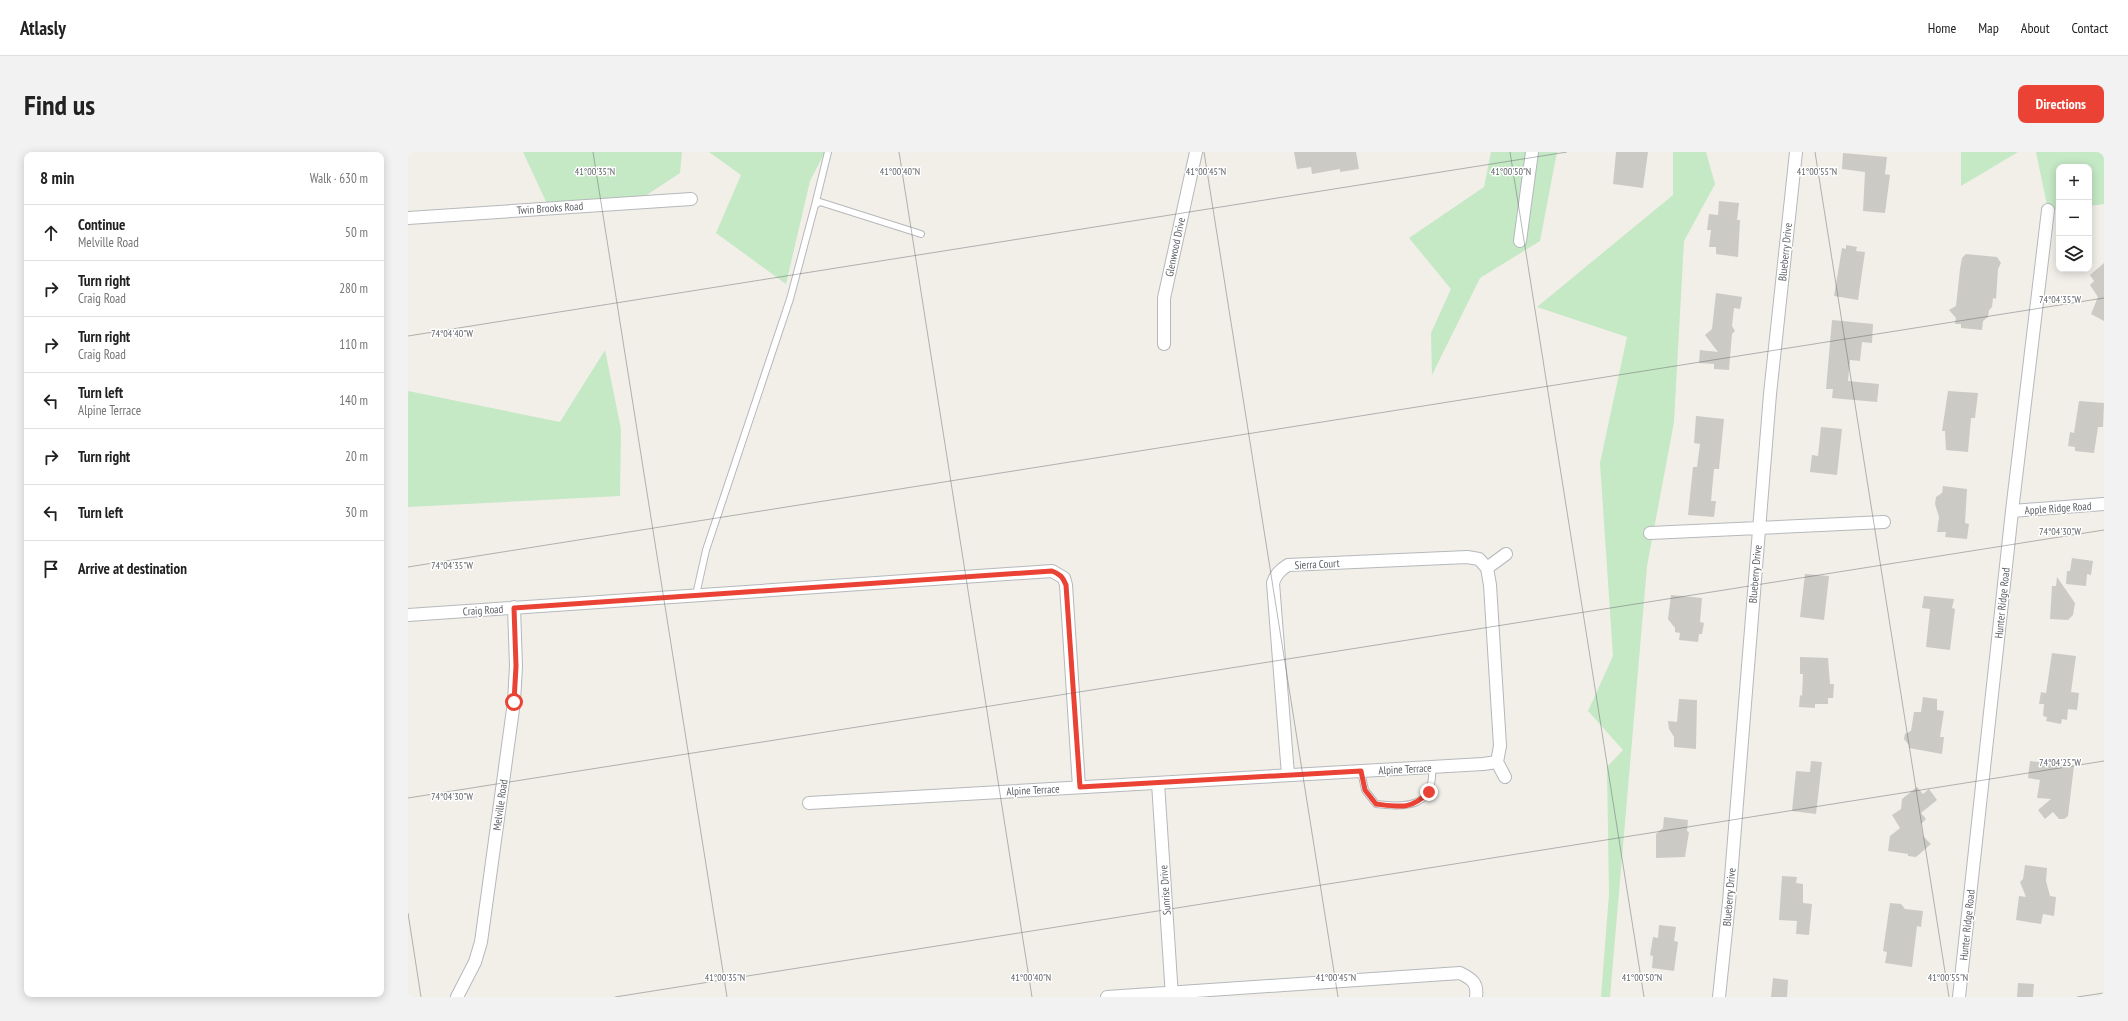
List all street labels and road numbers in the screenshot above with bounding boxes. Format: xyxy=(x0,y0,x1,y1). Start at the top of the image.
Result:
street label: Twin Brooks Road xyxy=(516,199,584,217)
street label: Glenwood Drive xyxy=(1162,216,1188,278)
street label: Blueberry Drive xyxy=(1775,222,1795,282)
street label: Apple Ridge Road xyxy=(2024,499,2092,517)
street label: Blueberry Drive xyxy=(1745,544,1765,604)
street label: Sierra Court xyxy=(1294,556,1340,572)
street label: Hunter Ridge Road xyxy=(1991,567,2013,639)
street label: Craig Road xyxy=(462,602,504,618)
street label: Alpine Terrace xyxy=(1378,761,1432,777)
street label: Melville Road xyxy=(489,778,511,831)
street label: Alpine Terrace xyxy=(1006,782,1060,798)
street label: Sunrise Drive xyxy=(1156,864,1174,916)
street label: Blueberry Drive xyxy=(1719,867,1739,927)
street label: Hunter Ridge Road xyxy=(1956,889,1978,961)

